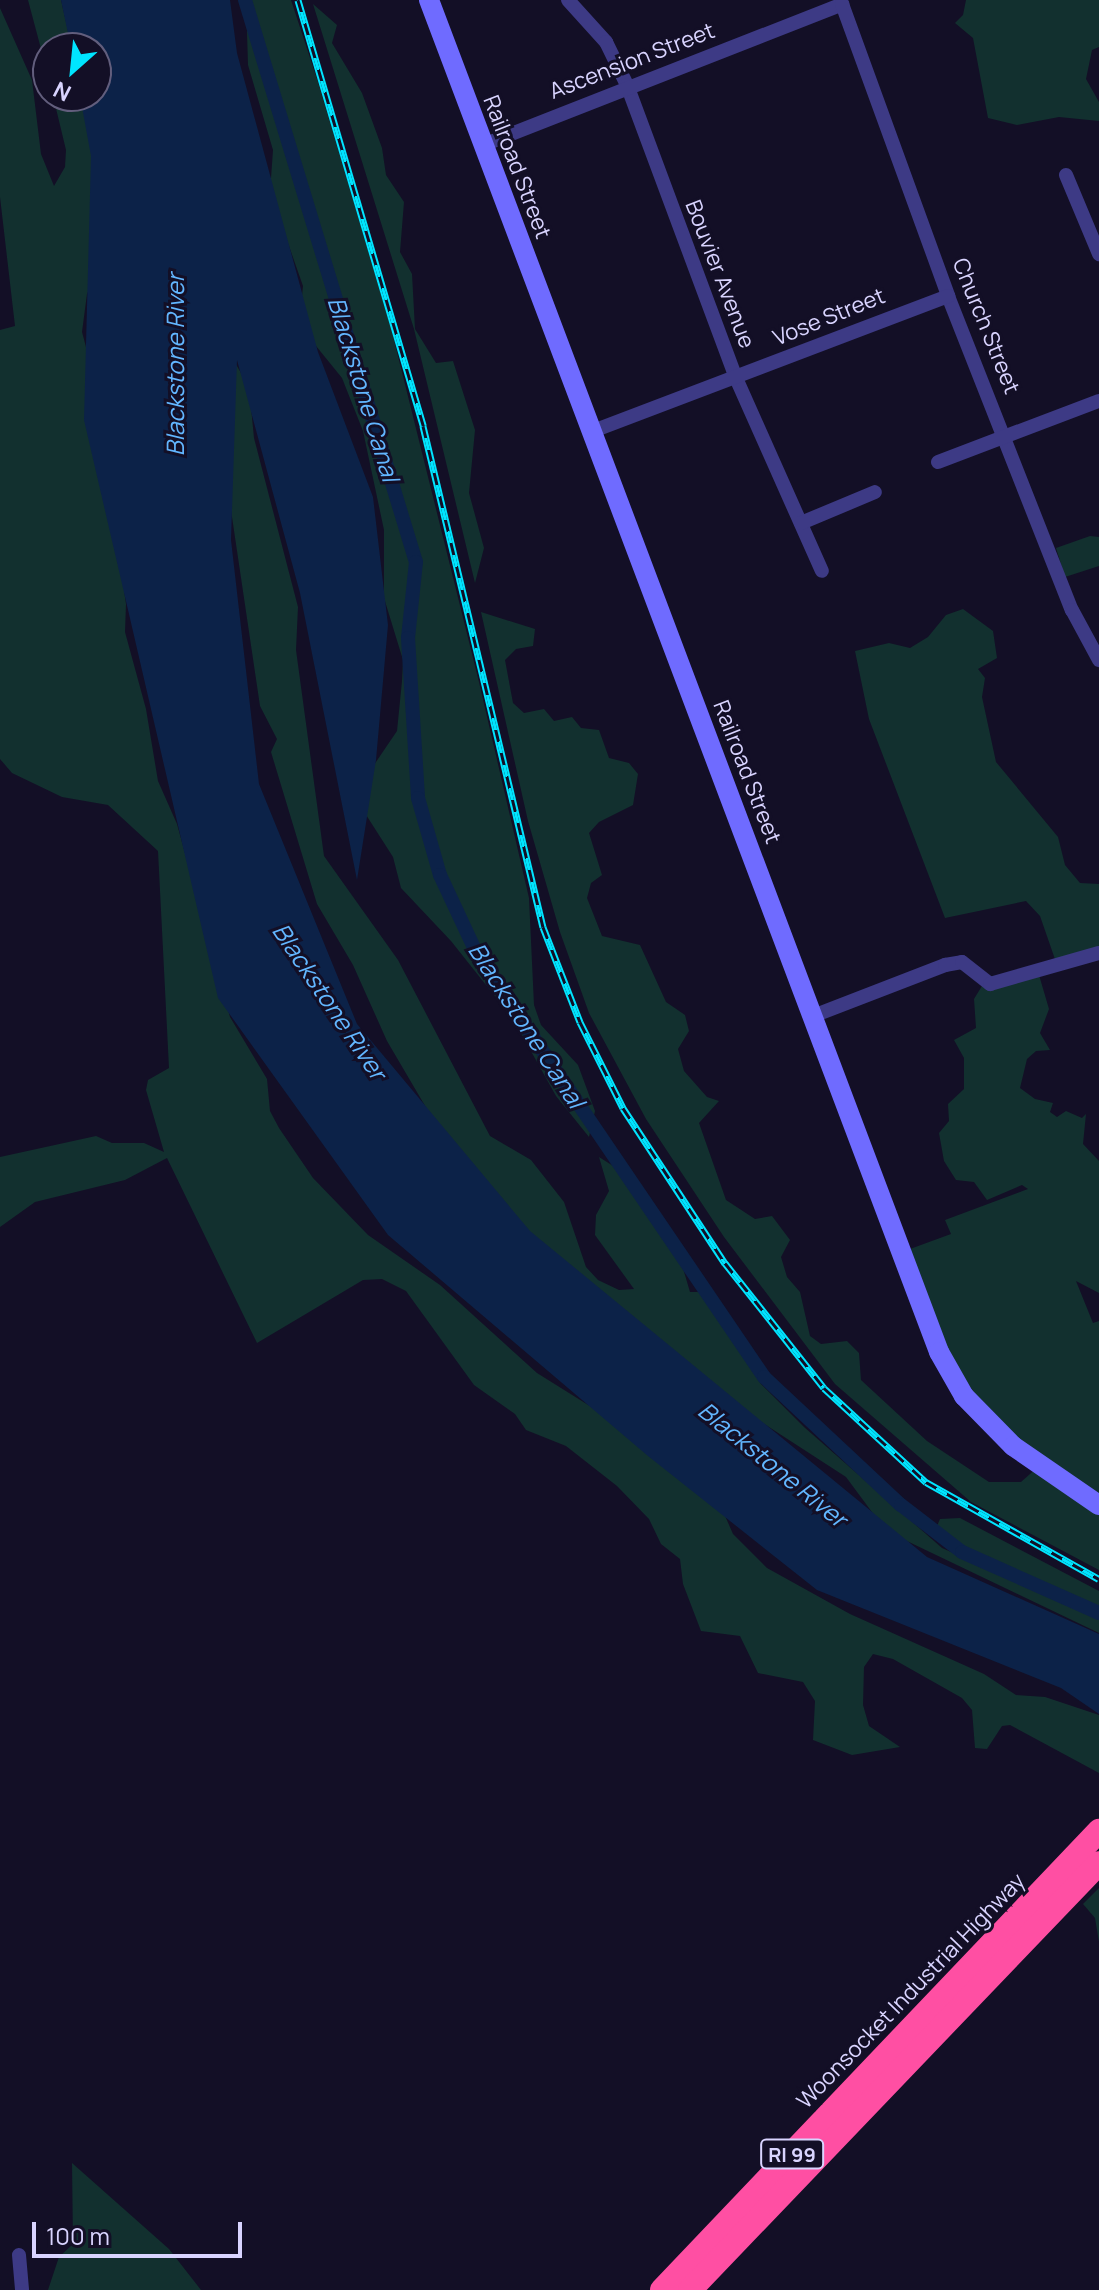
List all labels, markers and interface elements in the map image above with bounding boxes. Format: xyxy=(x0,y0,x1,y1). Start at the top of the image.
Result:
street label: Ascension Street xyxy=(546,17,718,105)
north arrow xyxy=(32,32,112,112)
text: N xyxy=(48,75,76,109)
street label: Railroad Street xyxy=(478,92,556,242)
street label: Bouvier Avenue xyxy=(680,196,760,352)
street label: Church Street xyxy=(947,254,1025,398)
water label: Blackstone River xyxy=(161,274,189,456)
street label: Vose Street xyxy=(769,283,889,351)
water label: Blackstone Canal xyxy=(322,293,406,485)
street label: Railroad Street xyxy=(708,697,786,847)
water label: Blackstone River xyxy=(267,917,393,1085)
water label: Blackstone Canal xyxy=(463,937,591,1113)
water label: Blackstone River xyxy=(693,1395,853,1533)
street label: Woonsocket Industrial Highway xyxy=(791,1868,1031,2114)
road number: RI 99 xyxy=(760,2138,824,2170)
scale bar xyxy=(36,2206,246,2256)
text: 100 m xyxy=(46,2219,110,2252)

